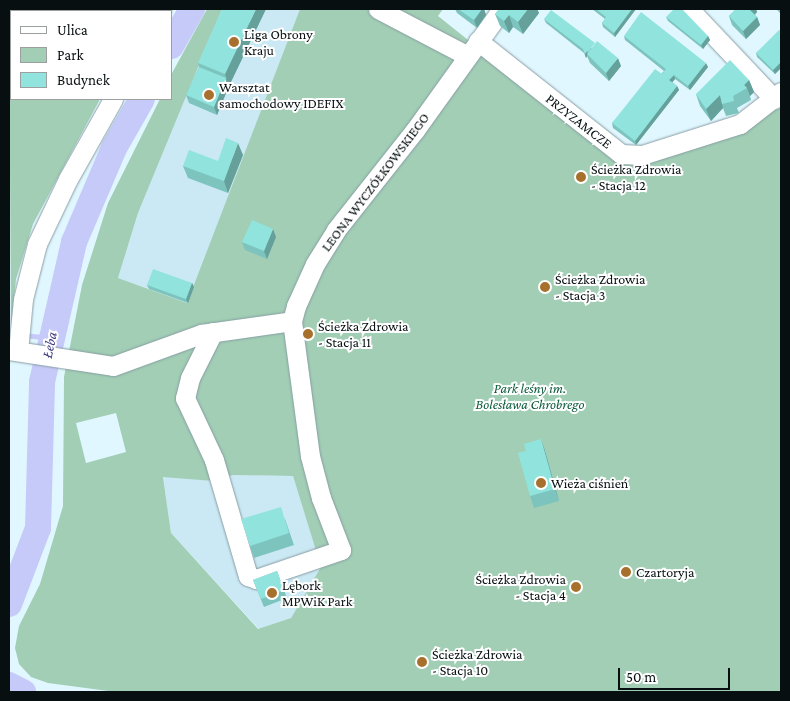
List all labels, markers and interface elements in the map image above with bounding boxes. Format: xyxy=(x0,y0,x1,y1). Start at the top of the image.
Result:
legend xyxy=(10,10,172,100)
text: Ulica xyxy=(57,22,88,38)
place label: Liga Obrony Kraju xyxy=(244,26,313,58)
marker: Liga Obrony Kraju xyxy=(228,36,240,48)
text: Park xyxy=(57,47,84,63)
text: Budynek xyxy=(57,72,110,88)
place label: Warsztat samochodowy IDEFIX xyxy=(219,79,343,111)
marker: Warsztat samochodowy IDEFIX xyxy=(203,89,215,101)
street label: PRZYZAMCZE xyxy=(543,90,615,152)
street label: LEONA WYCZÓŁKOWSKIEGO xyxy=(317,109,433,255)
place label: Ścieżka Zdrowia - Stacja 12 xyxy=(591,161,682,193)
marker: Ścieżka Zdrowia - Stacja 12 xyxy=(575,171,587,183)
place label: Ścieżka Zdrowia - Stacja 3 xyxy=(555,271,646,304)
marker: Ścieżka Zdrowia - Stacja 3 xyxy=(539,281,551,293)
place label: Ścieżka Zdrowia - Stacja 11 xyxy=(318,318,409,351)
marker: Ścieżka Zdrowia - Stacja 11 xyxy=(302,328,314,340)
water label: Łeba xyxy=(38,330,62,360)
park label: Park leśny im. Bolesława Chrobrego xyxy=(476,380,584,412)
place label: Wieża ciśnień xyxy=(551,475,628,491)
marker: Wieża ciśnień xyxy=(535,477,547,489)
place label: Czartoryja xyxy=(636,564,695,580)
marker: Czartoryja xyxy=(620,566,632,578)
place label: Ścieżka Zdrowia - Stacja 4 xyxy=(475,571,566,604)
place label: Lębork MPWiK Park xyxy=(282,577,352,610)
marker: Ścieżka Zdrowia - Stacja 4 xyxy=(570,581,582,593)
marker: Lębork MPWiK Park xyxy=(266,587,278,599)
place label: Ścieżka Zdrowia - Stacja 10 xyxy=(432,646,523,679)
marker: Ścieżka Zdrowia - Stacja 10 xyxy=(416,656,428,668)
scale bar xyxy=(620,658,732,690)
text: 50 m xyxy=(626,669,656,685)

